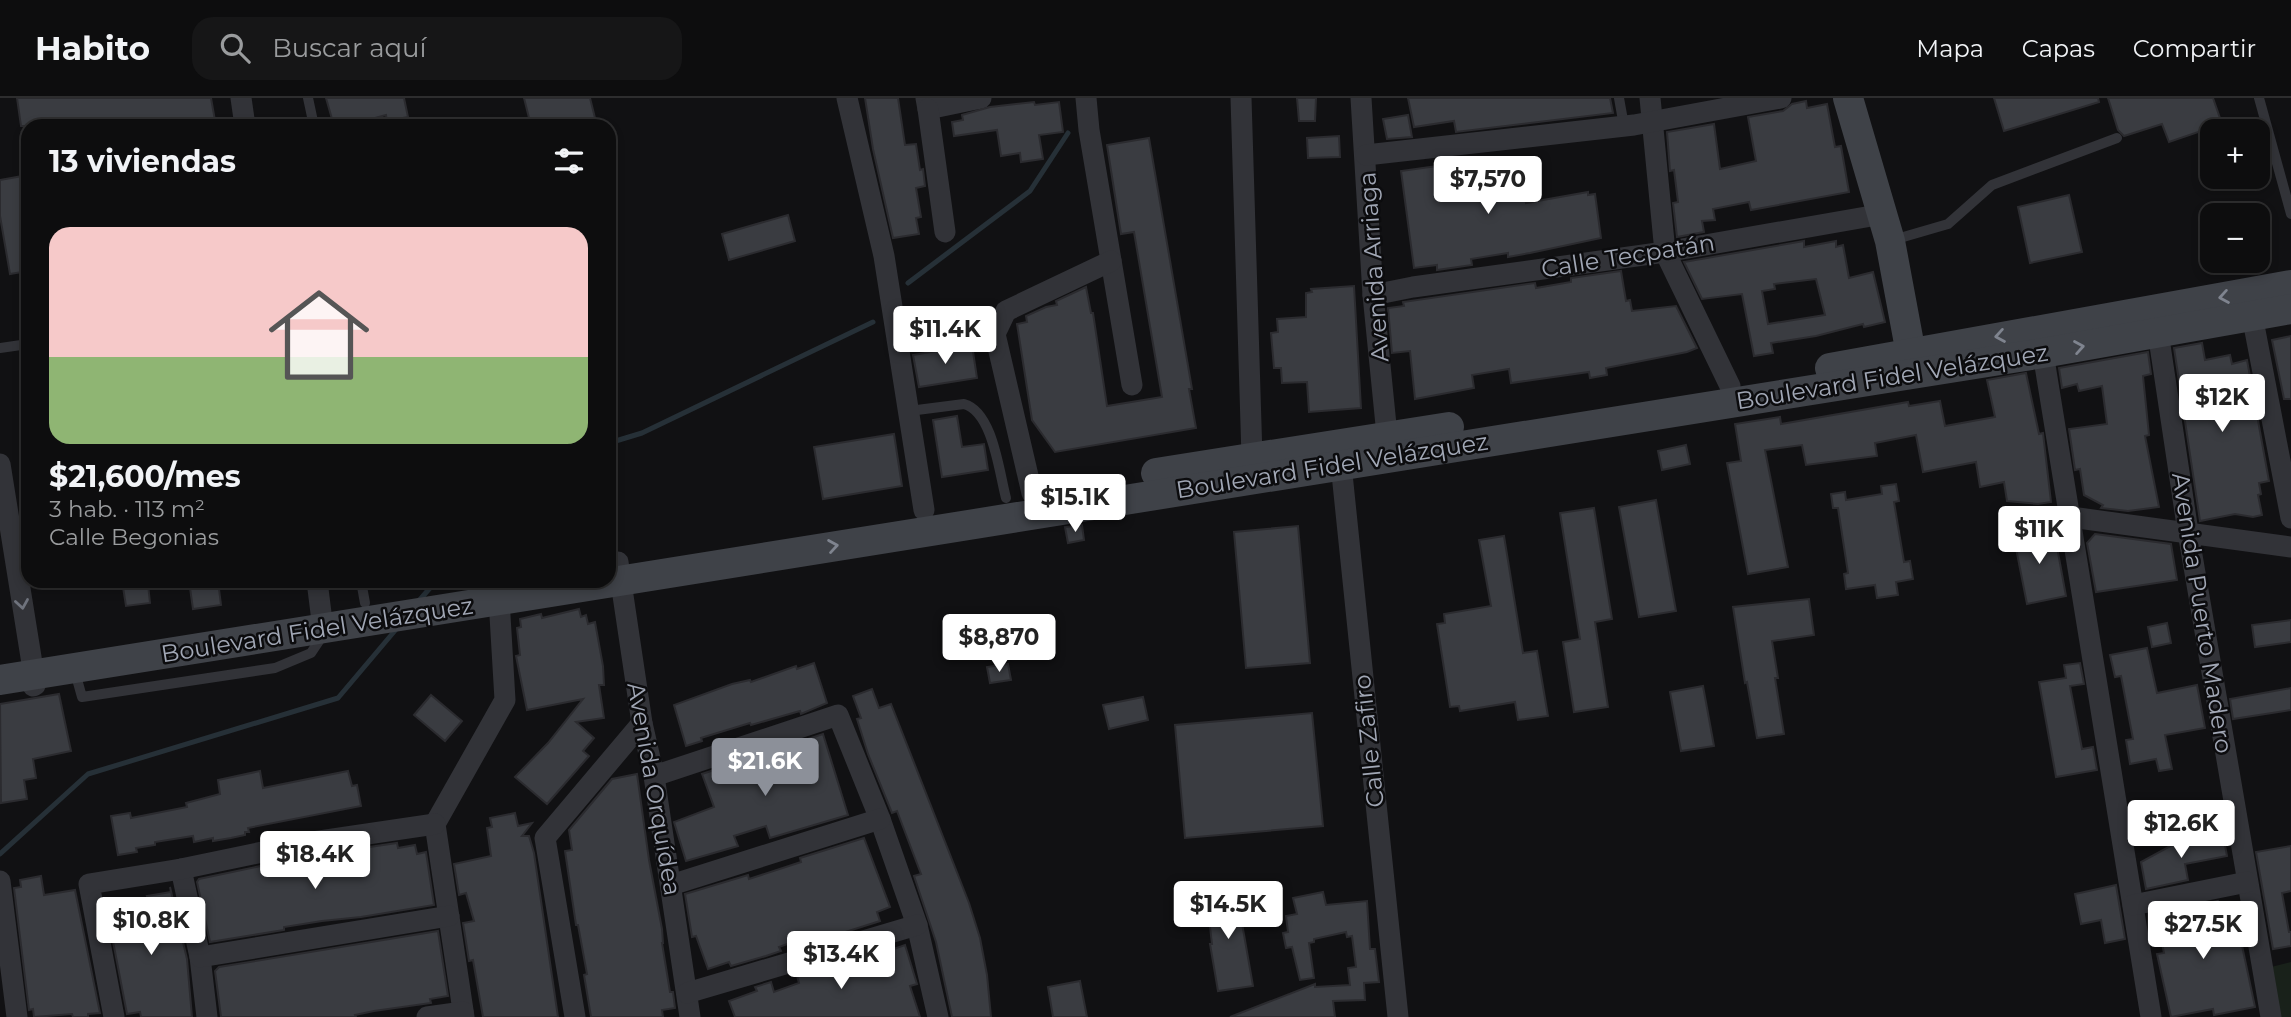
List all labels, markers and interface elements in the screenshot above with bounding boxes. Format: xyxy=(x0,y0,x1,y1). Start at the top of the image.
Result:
search box xyxy=(192,17,682,80)
text: Habito xyxy=(35,28,150,68)
icon: search xyxy=(216,29,254,67)
text: Buscar aquí xyxy=(272,32,427,64)
text: Mapa xyxy=(1916,34,1984,63)
text: Capas xyxy=(2022,34,2095,63)
text: Compartir xyxy=(2133,34,2256,63)
map controls xyxy=(2200,119,2270,273)
button: + xyxy=(2200,119,2270,189)
icon: filters xyxy=(550,142,588,180)
text: 13 viviendas xyxy=(49,143,236,180)
pin: $7,570 xyxy=(1431,156,1545,216)
text: $7,570 xyxy=(1450,165,1526,193)
street label: Avenida Arriaga xyxy=(1352,171,1395,363)
button: − xyxy=(2200,203,2270,273)
street label: Calle Tecpatán xyxy=(1539,227,1717,284)
icon: home xyxy=(256,272,382,398)
one-way arrow xyxy=(2218,288,2230,303)
pin: $11.4K xyxy=(888,306,1002,366)
text: $11.4K xyxy=(909,315,981,343)
one-way arrow xyxy=(1994,328,2006,343)
street label: Boulevard Fidel Velázquez xyxy=(1734,338,2050,415)
one-way arrow xyxy=(2073,340,2085,355)
pin: $12K xyxy=(2181,374,2263,434)
text: $12K xyxy=(2195,383,2249,411)
street label: Boulevard Fidel Velázquez xyxy=(1174,427,1490,504)
text: $21,600/mes xyxy=(49,458,241,495)
street label: Avenida Puerto Madero xyxy=(2166,470,2239,755)
pin: $15.1K xyxy=(1018,474,1132,534)
text: $15.1K xyxy=(1041,483,1109,511)
text: 3 hab. · 113 m² xyxy=(49,495,205,523)
pin: $11K xyxy=(1998,506,2080,566)
text: $11K xyxy=(2014,515,2064,543)
text: Calle Begonias xyxy=(49,523,219,551)
one-way arrow xyxy=(827,539,839,554)
street label: Boulevard Fidel Velázquez xyxy=(159,591,475,668)
one-way arrow xyxy=(14,598,29,609)
pin: $8,870 xyxy=(942,614,1056,674)
text: $8,870 xyxy=(959,623,1039,651)
street label: Calle Zafiro xyxy=(1347,673,1390,809)
street label: Avenida Orquídea xyxy=(621,680,688,898)
pin: $21.6K xyxy=(708,738,822,798)
text: $21.6K xyxy=(728,747,802,775)
pin: $12.6K xyxy=(2124,800,2238,860)
text: $12.6K xyxy=(2144,809,2218,837)
pin: $18.4K xyxy=(258,832,372,891)
text: $18.4K xyxy=(276,840,354,868)
pin: $14.5K xyxy=(1171,882,1285,941)
text: $14.5K xyxy=(1190,890,1266,918)
pin: $10.8K xyxy=(94,898,208,957)
pin: $27.5K xyxy=(2146,902,2260,961)
text: $10.8K xyxy=(112,906,190,934)
text: $27.5K xyxy=(2164,910,2242,938)
pin: $13.4K xyxy=(784,932,898,991)
text: $13.4K xyxy=(803,940,879,968)

